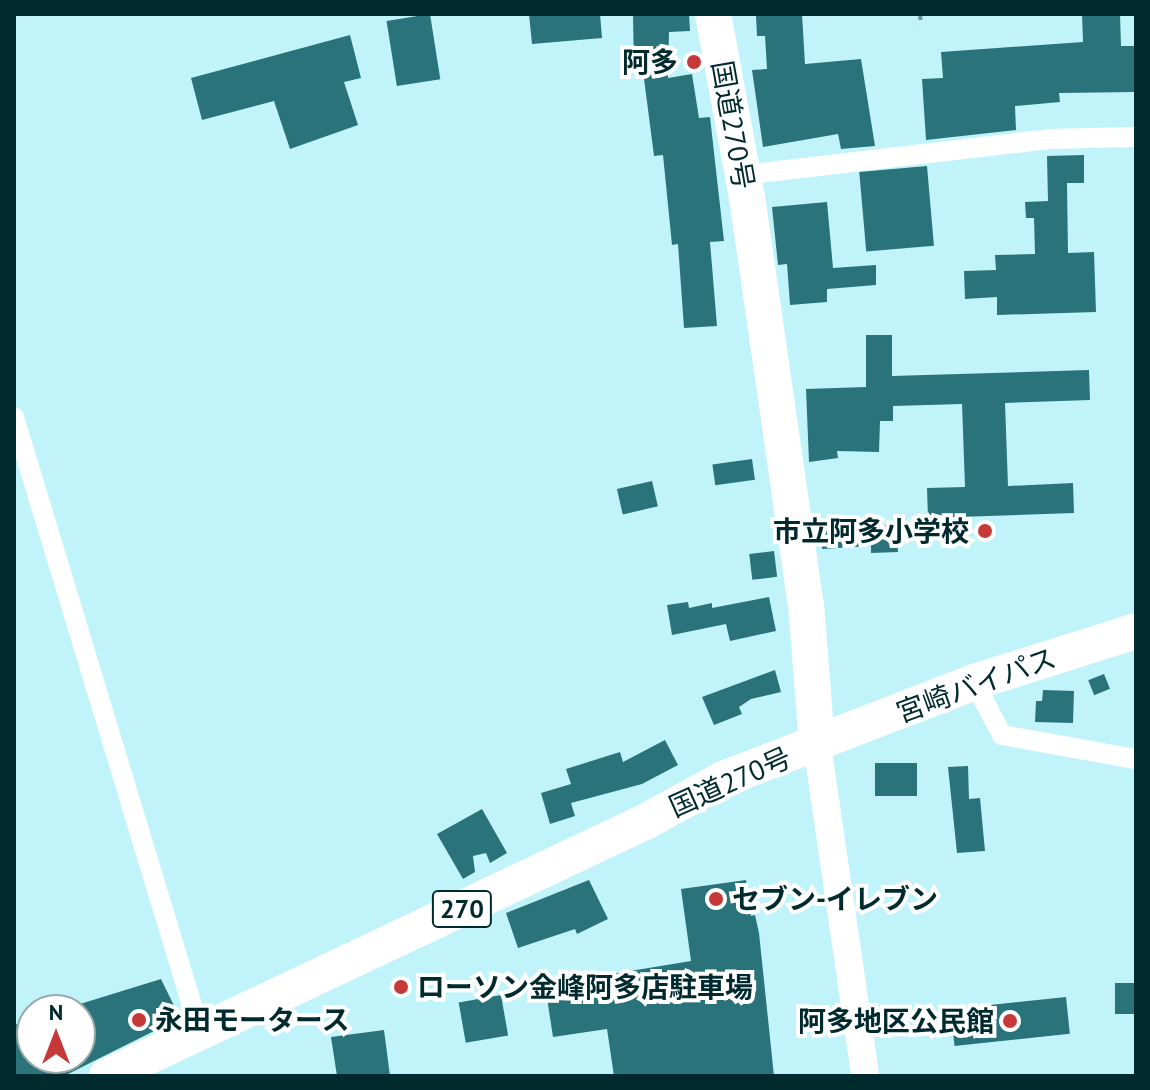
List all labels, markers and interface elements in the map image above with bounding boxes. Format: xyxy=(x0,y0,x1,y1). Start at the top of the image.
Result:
place label: 阿多 xyxy=(622,45,678,79)
marker: 阿多 xyxy=(685,53,703,71)
street label: 国道270号 xyxy=(705,58,761,192)
place label: 市立阿多小学校 xyxy=(773,514,969,548)
marker: 市立阿多小学校 xyxy=(976,522,994,540)
street label: 宮崎バイパス xyxy=(891,640,1061,730)
street label: 国道270号 xyxy=(664,740,796,824)
place label: セブン-イレブン xyxy=(732,882,938,916)
road number: 270 xyxy=(430,887,494,931)
marker: セブン-イレブン xyxy=(707,890,725,908)
place label: ローソン金峰阿多店駐車場 xyxy=(417,970,753,1004)
marker: ローソン金峰阿多店駐車場 xyxy=(392,978,410,996)
north arrow xyxy=(16,994,96,1074)
text: N xyxy=(49,998,63,1026)
place label: 永田モータース xyxy=(155,1003,351,1037)
place label: 阿多地区公民館 xyxy=(798,1004,994,1038)
marker: 永田モータース xyxy=(130,1011,148,1029)
marker: 阿多地区公民館 xyxy=(1001,1012,1019,1030)

